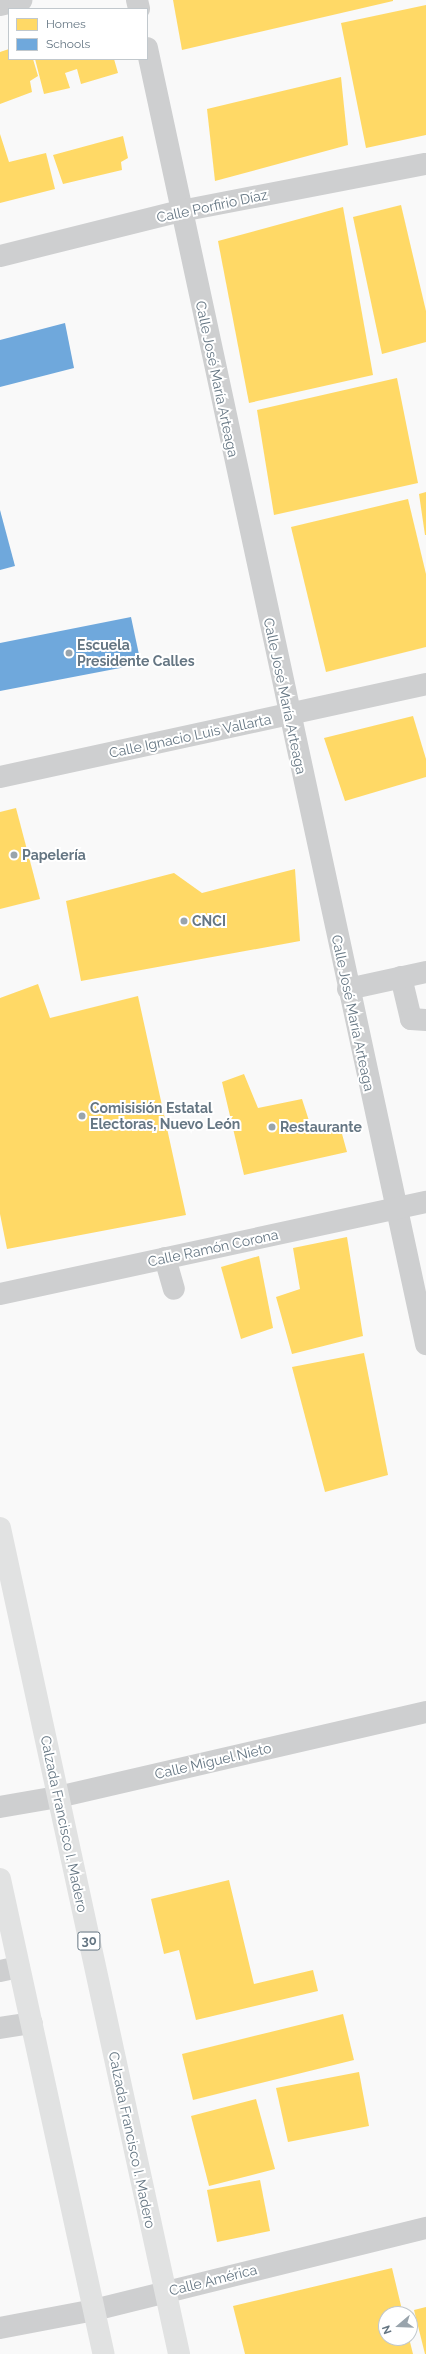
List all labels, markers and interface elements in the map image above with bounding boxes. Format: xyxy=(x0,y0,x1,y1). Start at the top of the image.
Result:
legend xyxy=(8,8,148,60)
text: Homes xyxy=(46,17,86,31)
text: Schools xyxy=(46,37,90,51)
street label: Calle Porfirio Díaz xyxy=(155,186,269,226)
street label: Calle José María Arteaga xyxy=(192,299,242,459)
street label: Calle José María Arteaga xyxy=(260,616,310,776)
place label: Escuela Presidente Calles xyxy=(77,637,195,670)
marker: Escuela Presidente Calles xyxy=(64,648,74,658)
street label: Calle Ignacio Luis Vallarta xyxy=(107,711,273,761)
place label: Papelería xyxy=(22,847,86,863)
marker: Papelería xyxy=(9,850,19,860)
place label: CNCI xyxy=(192,913,226,929)
marker: CNCI xyxy=(179,916,189,926)
street label: Calle José María Arteaga xyxy=(328,933,378,1093)
place label: Comisisión Estatal Electoras, Nuevo León xyxy=(90,1100,240,1132)
marker: Comisisión Estatal Electoras, Nuevo León xyxy=(77,1111,87,1121)
place label: Restaurante xyxy=(280,1119,362,1135)
marker: Restaurante xyxy=(267,1122,277,1132)
street label: Calle Ramón Corona xyxy=(146,1226,280,1270)
street label: Calzada Francisco I. Madero xyxy=(37,1734,91,1914)
street label: Calle Miguel Nieto xyxy=(153,1739,273,1783)
road number: 30 xyxy=(77,1930,101,1952)
street label: Calzada Francisco I. Madero xyxy=(105,2050,159,2230)
street label: Calle América xyxy=(167,2261,259,2299)
north arrow xyxy=(378,2306,418,2346)
text: N xyxy=(380,2324,395,2336)

